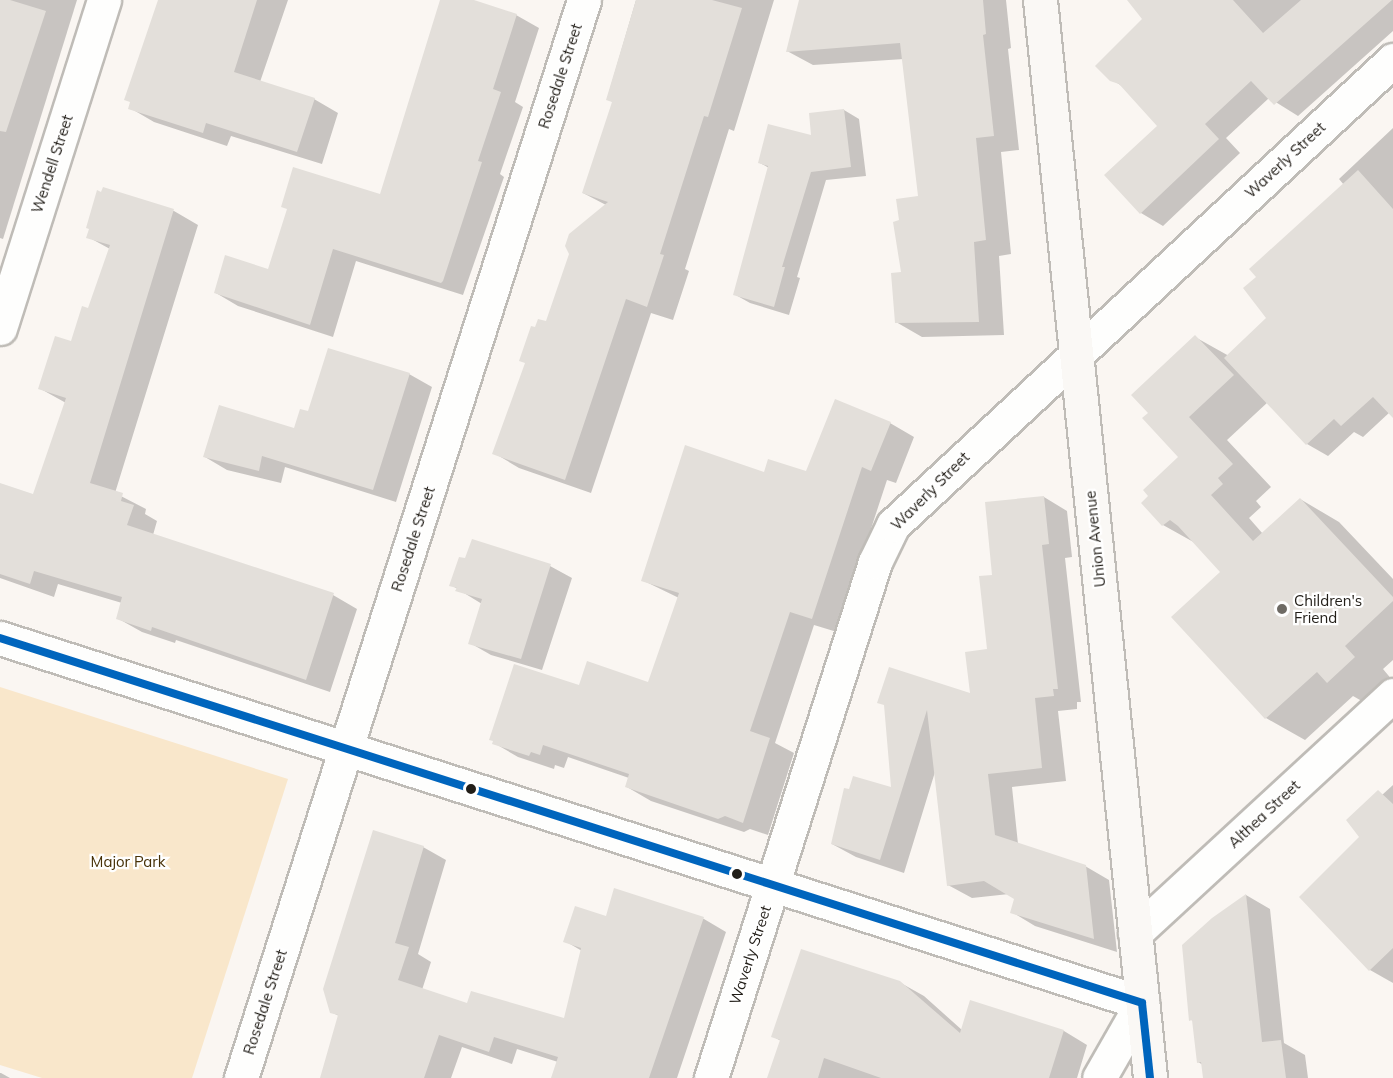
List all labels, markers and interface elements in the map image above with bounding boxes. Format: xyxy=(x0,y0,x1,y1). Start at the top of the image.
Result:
street label: Rosedale Street xyxy=(535,21,585,131)
street label: Wendell Street xyxy=(28,113,76,215)
street label: Waverly Street xyxy=(1241,118,1329,202)
street label: Waverly Street xyxy=(887,448,973,534)
street label: Rosedale Street xyxy=(388,484,438,594)
street label: Union Avenue xyxy=(1081,490,1109,588)
place label: Children's Friend xyxy=(1294,591,1362,626)
marker: Children's Friend xyxy=(1275,602,1289,616)
street label: Althea Street xyxy=(1225,776,1303,852)
unlabelled marker xyxy=(465,783,477,795)
park label: Major Park xyxy=(91,853,165,871)
unlabelled marker xyxy=(731,868,743,880)
street label: Waverly Street xyxy=(726,903,774,1007)
street label: Rosedale Street xyxy=(240,947,290,1057)

